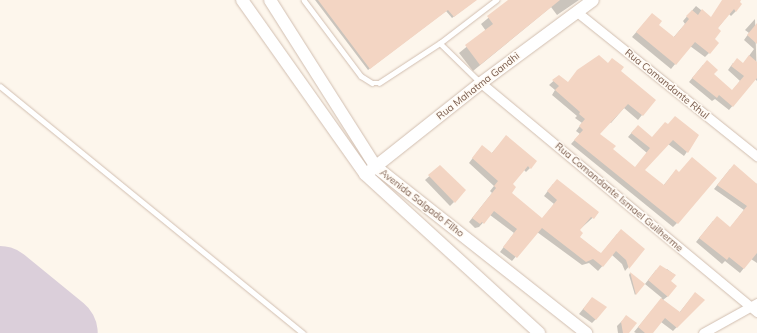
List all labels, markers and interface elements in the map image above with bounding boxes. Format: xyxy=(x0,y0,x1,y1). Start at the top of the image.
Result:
street label: Rua Comandante Rhul xyxy=(623,46,711,122)
street label: Rua Mahatma Gandhi xyxy=(434,50,522,122)
street label: Rua Comandante Ismael Guilherme xyxy=(553,140,685,254)
street label: Avenida Salgado Filho xyxy=(378,166,466,240)

